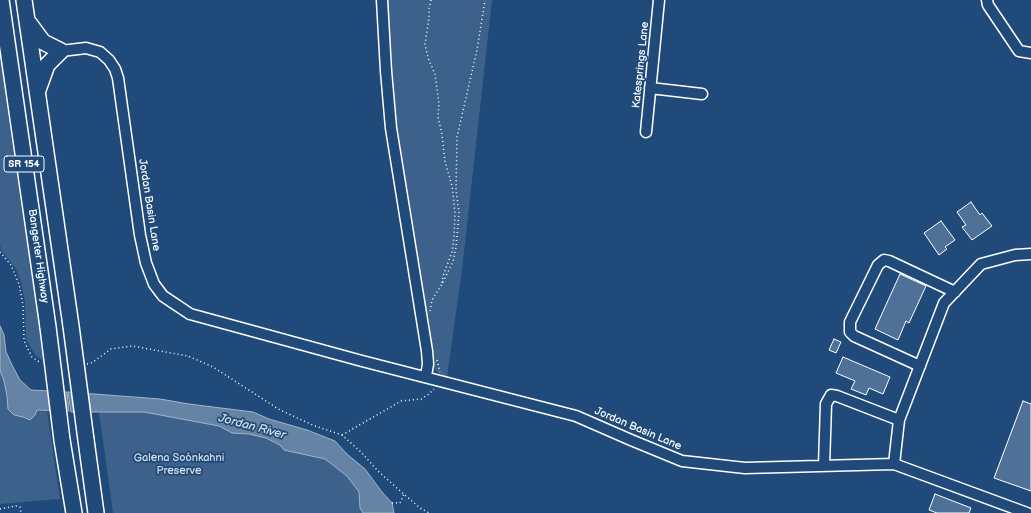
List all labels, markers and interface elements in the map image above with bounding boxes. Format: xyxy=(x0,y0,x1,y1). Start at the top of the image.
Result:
street label: Katesprings Lane xyxy=(630,21,652,109)
road number: SR 154 xyxy=(4,156,44,172)
street label: Jordan Basin Lane xyxy=(135,158,163,252)
street label: Bangerter Highway xyxy=(25,208,51,304)
street label: Jordan Basin Lane xyxy=(593,405,683,453)
water label: Jordan River xyxy=(217,411,287,443)
park label: Galena Soónkahni Preserve xyxy=(134,451,224,477)

